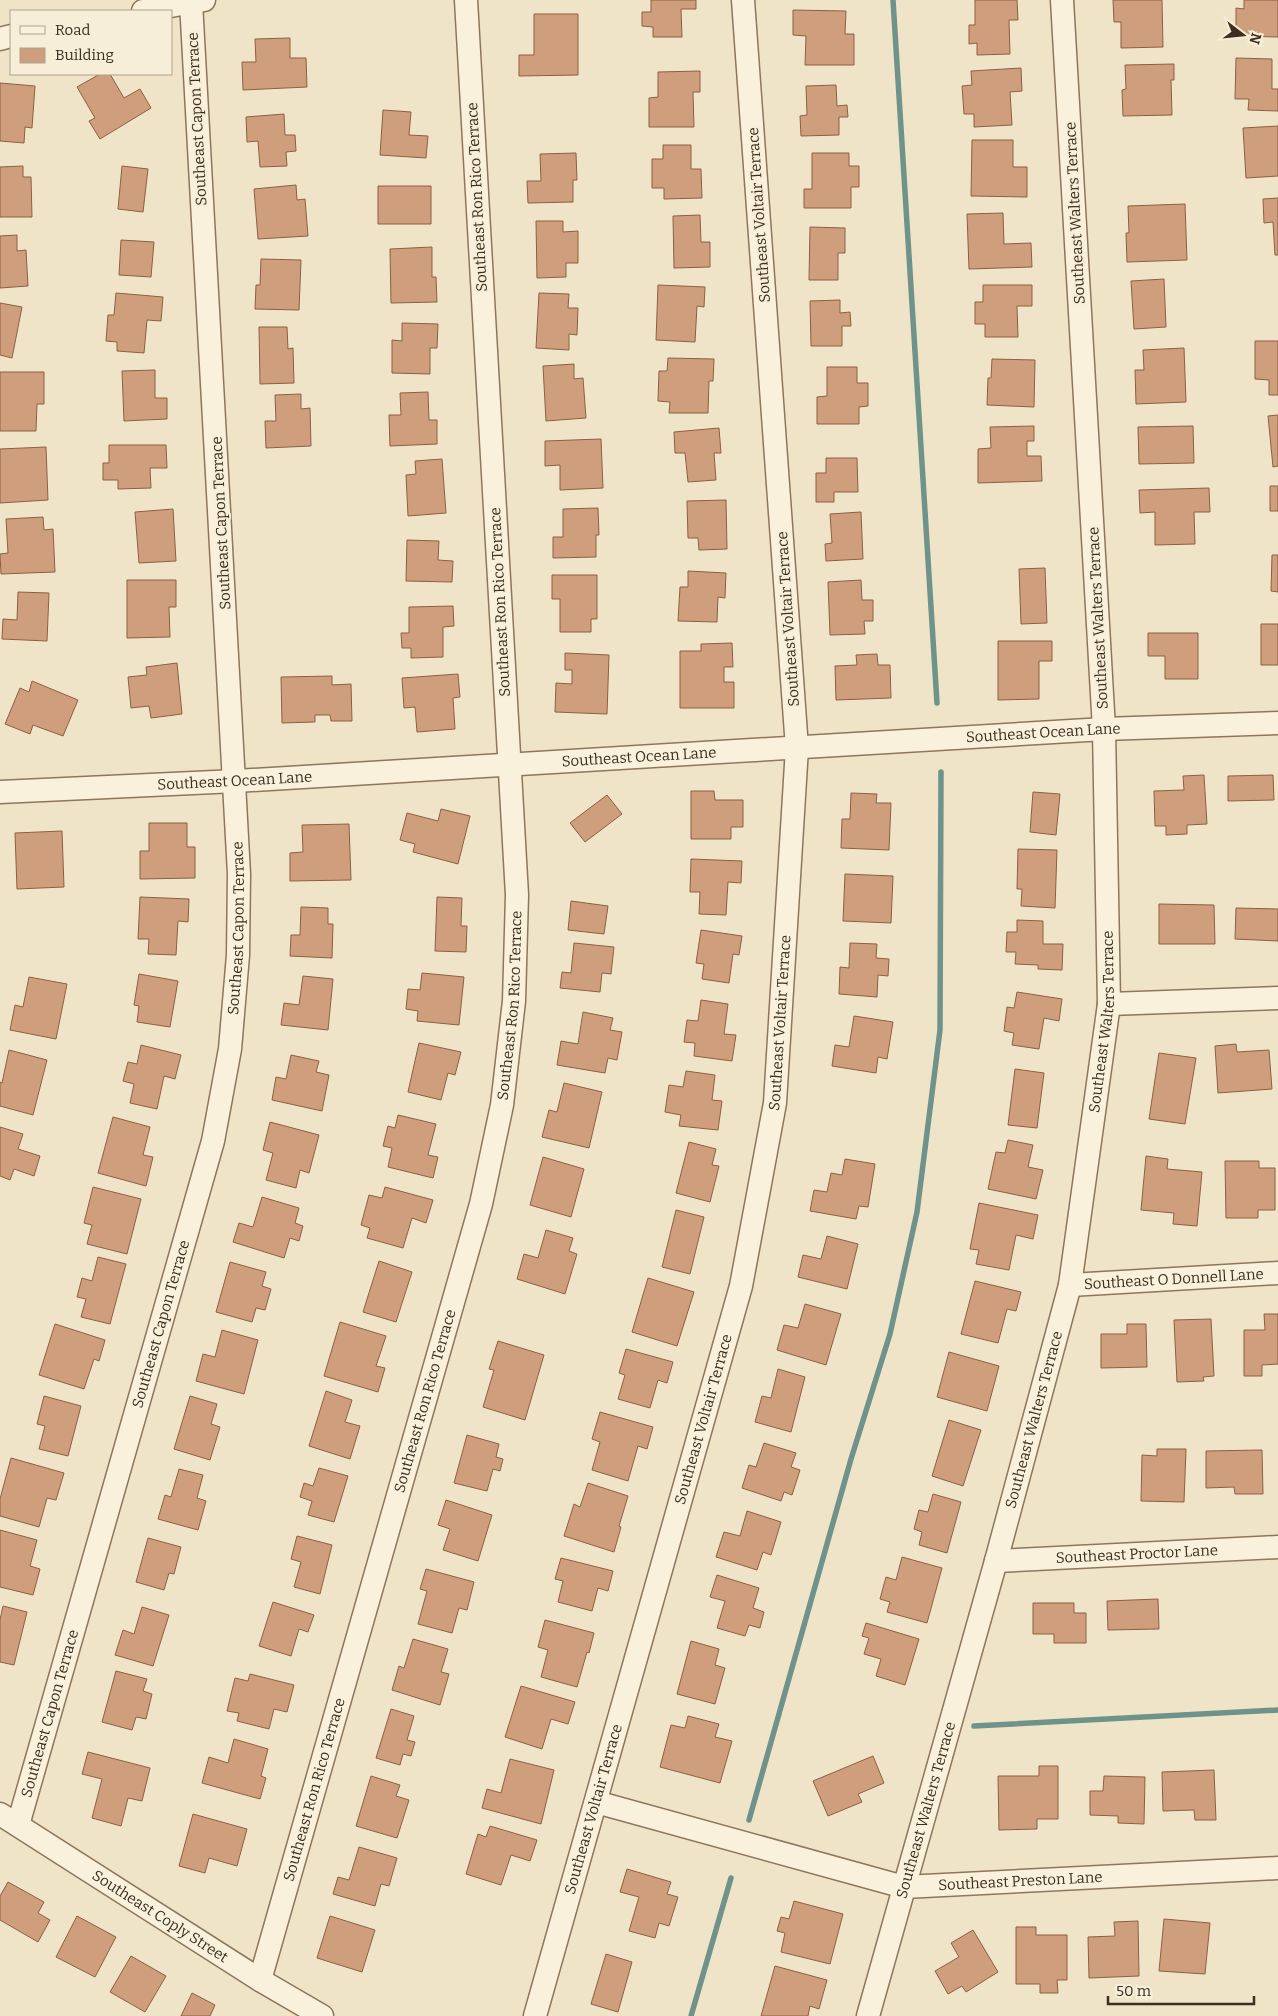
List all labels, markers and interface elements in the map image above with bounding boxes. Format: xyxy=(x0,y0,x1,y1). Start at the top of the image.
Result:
legend xyxy=(10,10,172,75)
north arrow xyxy=(1218,10,1268,60)
text: Road xyxy=(55,21,90,39)
text: N xyxy=(1245,31,1265,46)
street label: Southeast Capon Terrace xyxy=(183,32,211,206)
text: Building xyxy=(55,46,114,64)
street label: Southeast Ron Rico Terrace xyxy=(463,102,491,292)
street label: Southeast Walters Terrace xyxy=(1061,121,1089,305)
street label: Southeast Voltair Terrace xyxy=(744,127,774,303)
street label: Southeast Capon Terrace xyxy=(207,436,235,610)
street label: Southeast Ron Rico Terrace xyxy=(486,507,514,697)
street label: Southeast Walters Terrace xyxy=(1084,526,1112,710)
street label: Southeast Voltair Terrace xyxy=(773,531,803,707)
street label: Southeast Ocean Lane xyxy=(965,719,1121,746)
street label: Southeast Ocean Lane xyxy=(561,743,717,770)
street label: Southeast Ocean Lane xyxy=(157,767,313,794)
street label: Southeast Capon Terrace xyxy=(224,841,248,1016)
street label: Southeast Ron Rico Terrace xyxy=(494,910,526,1101)
street label: Southeast Walters Terrace xyxy=(1085,931,1118,1114)
street label: Southeast Voltair Terrace xyxy=(765,934,794,1112)
street label: Southeast Capon Terrace xyxy=(128,1238,193,1410)
street label: Southeast O Donnell Lane xyxy=(1084,1265,1264,1293)
street label: Southeast Ron Rico Terrace xyxy=(390,1307,460,1495)
street label: Southeast Walters Terrace xyxy=(1002,1329,1066,1510)
street label: Southeast Voltair Terrace xyxy=(671,1332,736,1506)
street label: Southeast Proctor Lane xyxy=(1055,1541,1218,1567)
street label: Southeast Capon Terrace xyxy=(17,1627,82,1800)
street label: Southeast Ron Rico Terrace xyxy=(280,1696,349,1883)
street label: Southeast Walters Terrace xyxy=(893,1720,959,1900)
street label: Southeast Voltair Terrace xyxy=(561,1722,626,1896)
street label: Southeast Coply Street xyxy=(89,1866,232,1967)
street label: Southeast Preston Lane xyxy=(938,1868,1103,1894)
scale bar xyxy=(1108,1974,1254,2006)
text: 50 m xyxy=(1116,1982,1152,2000)

